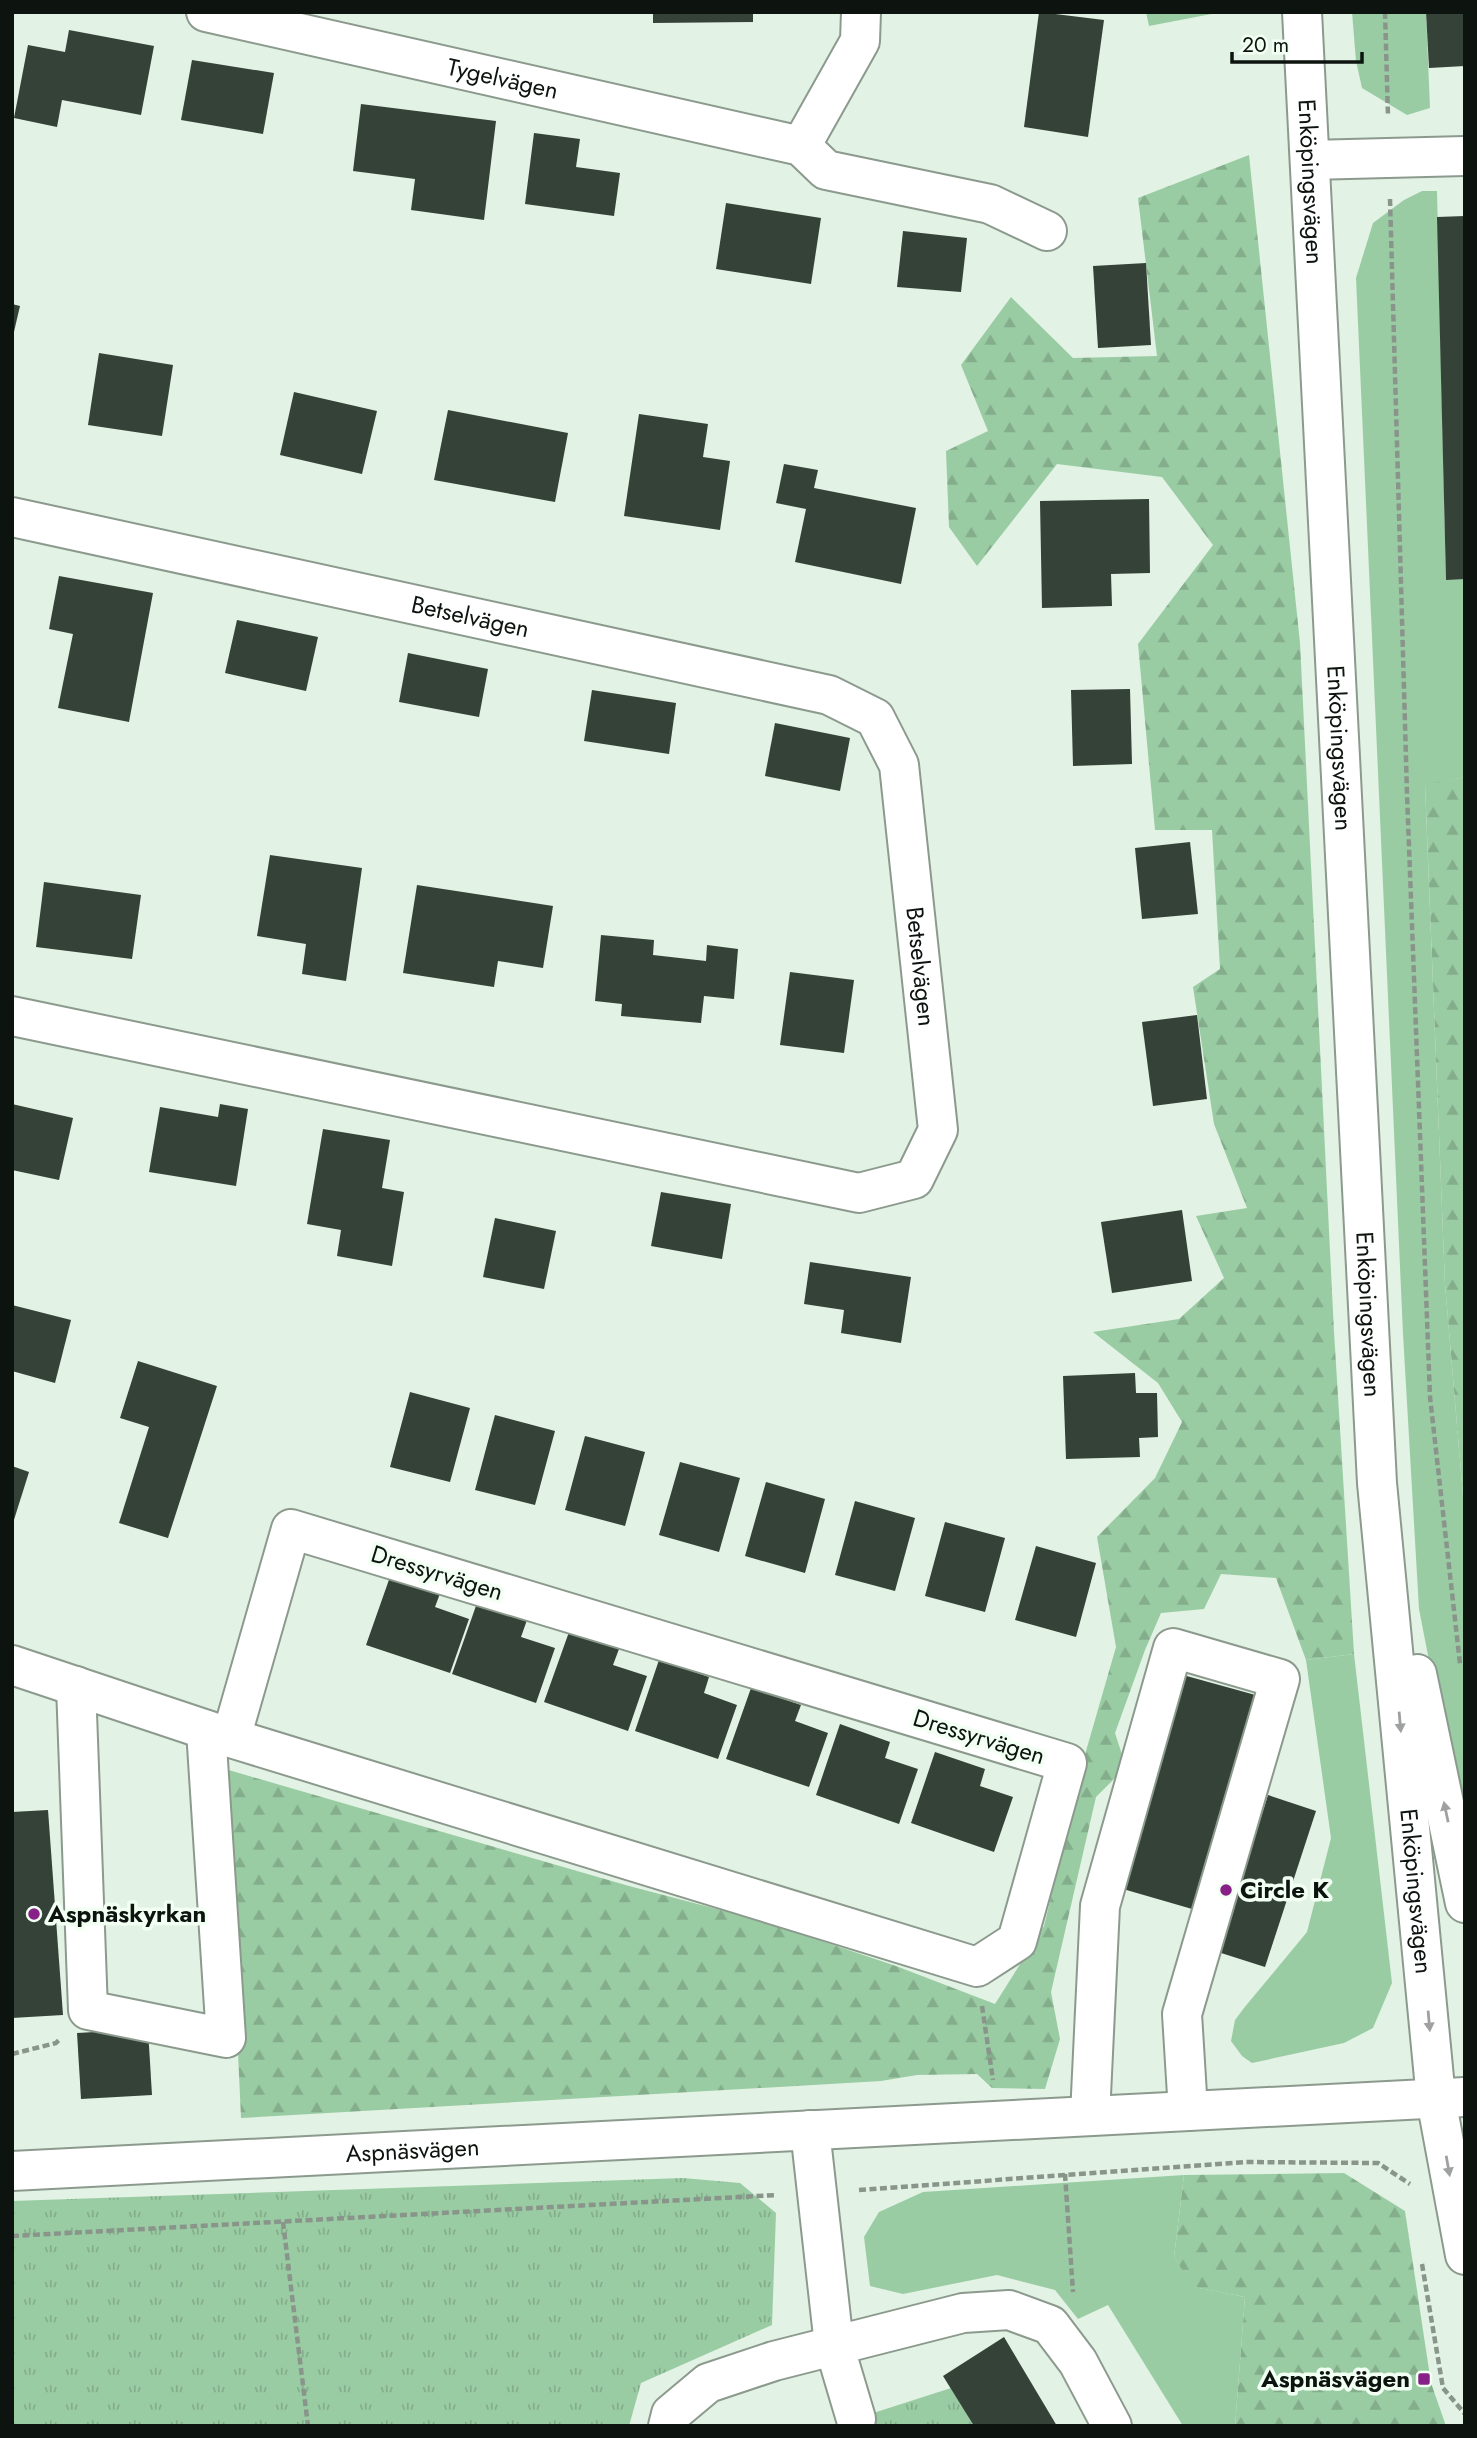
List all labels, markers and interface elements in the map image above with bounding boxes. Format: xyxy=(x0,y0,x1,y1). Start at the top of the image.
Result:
scale bar xyxy=(1232,21,1362,65)
text: 20 m xyxy=(1242,30,1289,60)
street label: Tygelvägen xyxy=(444,49,562,108)
street label: Enköpingsvägen xyxy=(1289,98,1333,265)
street label: Betselvägen xyxy=(408,586,533,646)
street label: Enköpingsvägen xyxy=(1318,664,1362,832)
street label: Betselvägen xyxy=(897,905,945,1028)
street label: Enköpingsvägen xyxy=(1347,1231,1391,1398)
street label: Dressyrvägen xyxy=(367,1536,507,1609)
street label: Dressyrvägen xyxy=(909,1700,1049,1773)
one-way arrow xyxy=(1395,1711,1406,1733)
one-way arrow xyxy=(1440,1801,1451,1823)
street label: Enköpingsvägen xyxy=(1391,1807,1442,1975)
place label: Circle K xyxy=(1240,1872,1329,1907)
marker: Circle K xyxy=(1218,1882,1234,1898)
place label: Aspnäskyrkan xyxy=(47,1896,206,1931)
marker: Aspnäskyrkan xyxy=(26,1906,42,1922)
one-way arrow xyxy=(1424,2011,1435,2033)
street label: Aspnäsvägen xyxy=(345,2129,480,2171)
one-way arrow xyxy=(1443,2155,1454,2177)
place label: Aspnäsvägen xyxy=(1260,2361,1410,2396)
marker: Aspnäsvägen xyxy=(1416,2371,1432,2387)

